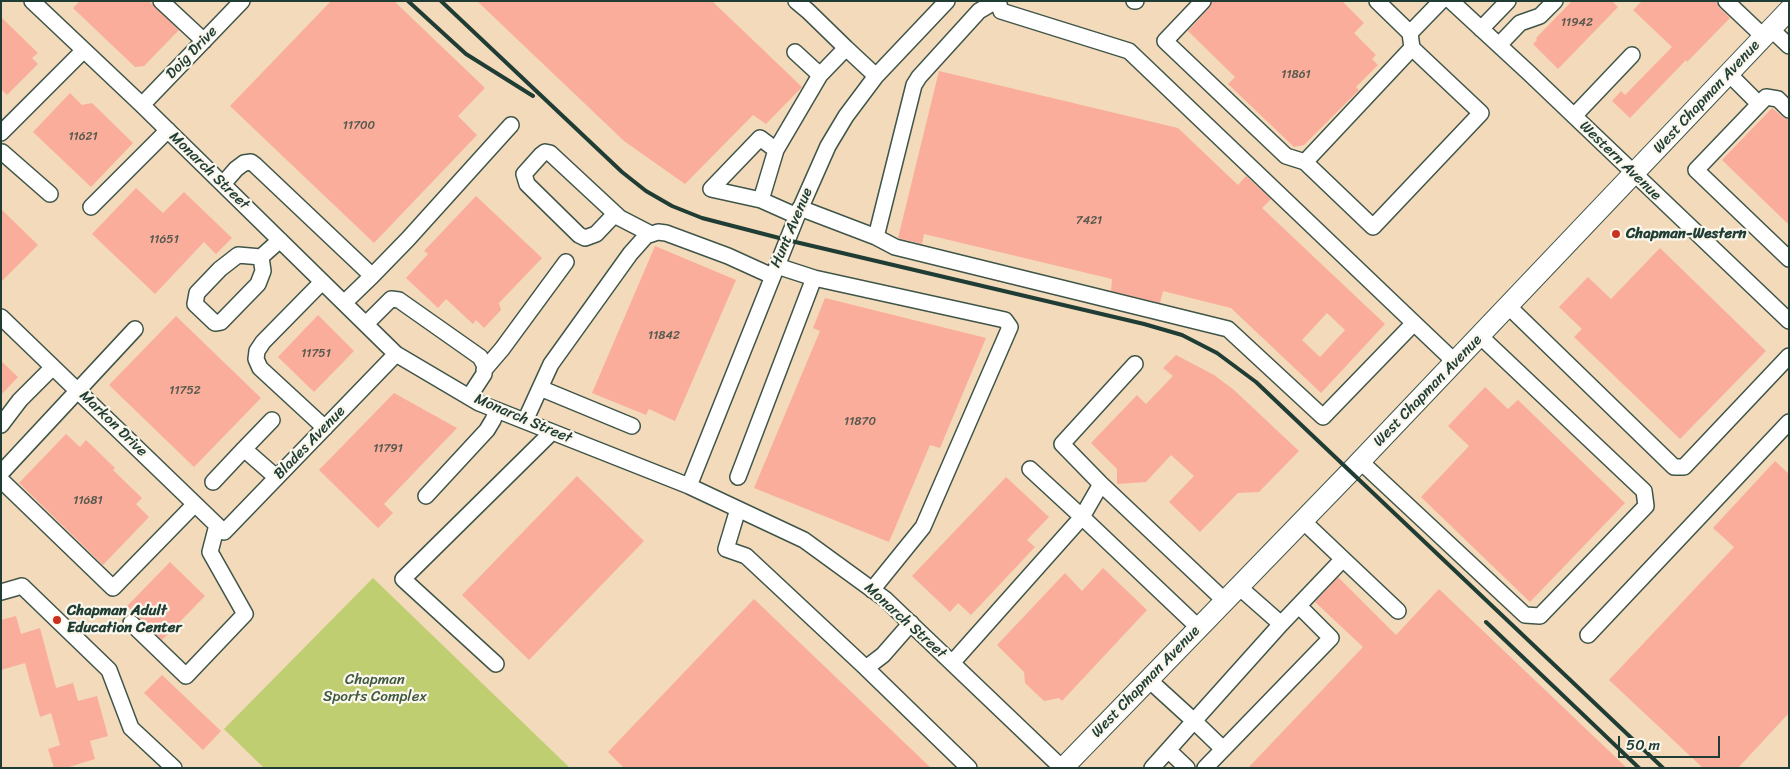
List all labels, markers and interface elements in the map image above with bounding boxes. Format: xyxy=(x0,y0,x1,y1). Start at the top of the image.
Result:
house number: 11942 xyxy=(1561,16,1593,30)
street label: Doig Drive xyxy=(163,23,221,83)
street label: West Chapman Avenue xyxy=(1650,37,1764,157)
house number: 11861 xyxy=(1281,68,1311,82)
street label: Western Avenue xyxy=(1575,118,1665,204)
house number: 11700 xyxy=(343,119,375,133)
street label: Monarch Street xyxy=(165,128,253,214)
house number: 11621 xyxy=(68,130,98,144)
street label: Hunt Avenue xyxy=(767,185,817,271)
house number: 7421 xyxy=(1076,214,1102,228)
place label: Chapman-Western xyxy=(1626,225,1746,243)
marker: Chapman-Western xyxy=(1610,228,1622,240)
house number: 11651 xyxy=(149,233,179,247)
house number: 11842 xyxy=(648,329,680,343)
street label: West Chapman Avenue xyxy=(1370,331,1486,451)
house number: 11751 xyxy=(301,347,331,361)
house number: 11752 xyxy=(169,384,201,398)
street label: Markon Drive xyxy=(75,387,151,461)
street label: Monarch Street xyxy=(471,390,575,448)
street label: Blades Avenue xyxy=(271,403,349,483)
house number: 11870 xyxy=(844,415,876,429)
house number: 11791 xyxy=(373,442,403,456)
house number: 11681 xyxy=(73,494,103,508)
street label: Monarch Street xyxy=(860,579,950,663)
place label: Chapman Adult Education Center xyxy=(67,602,182,637)
marker: Chapman Adult Education Center xyxy=(51,614,63,626)
street label: West Chapman Avenue xyxy=(1088,622,1204,742)
park label: Chapman Sports Complex xyxy=(323,671,427,706)
scale bar xyxy=(1620,726,1722,758)
text: 50 m xyxy=(1626,732,1660,758)

